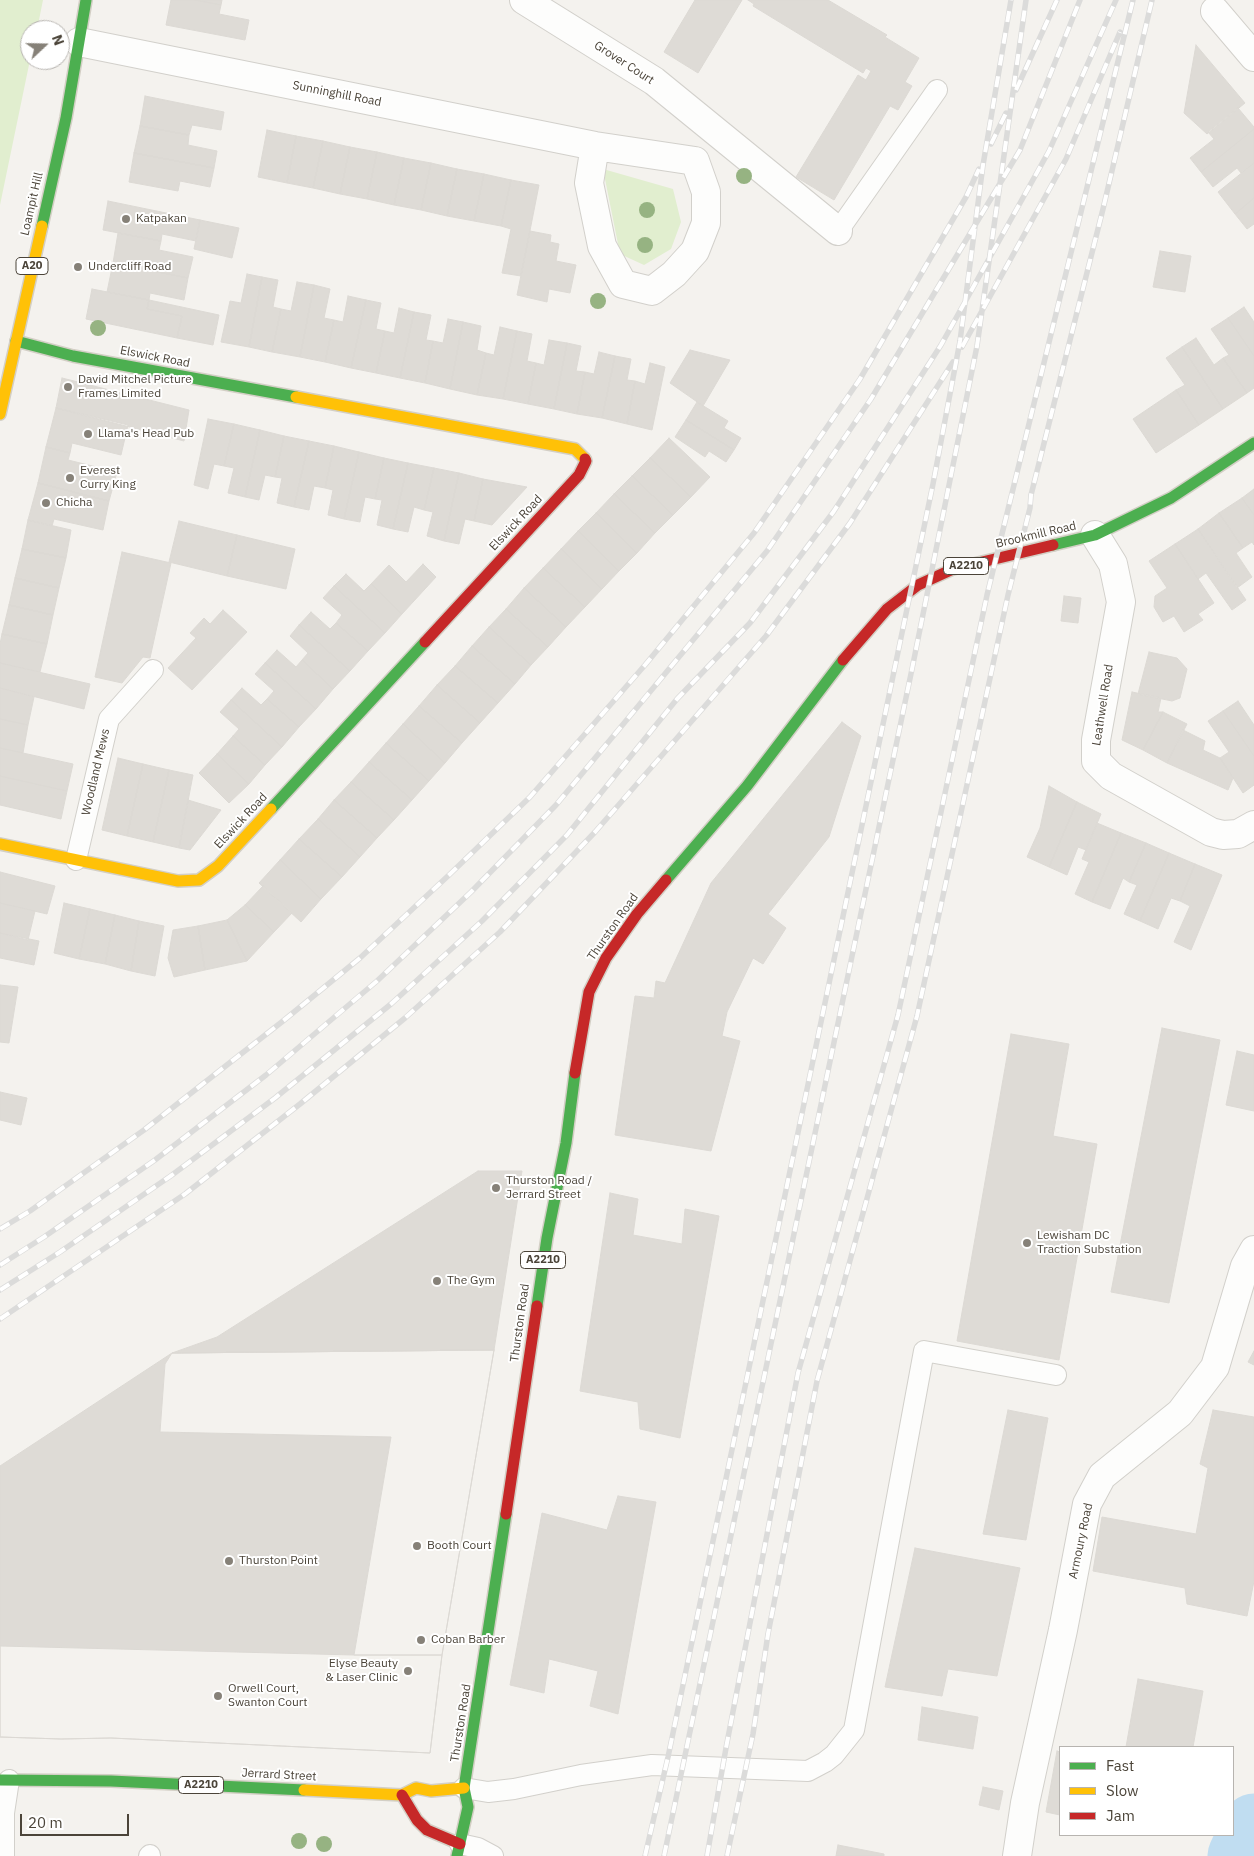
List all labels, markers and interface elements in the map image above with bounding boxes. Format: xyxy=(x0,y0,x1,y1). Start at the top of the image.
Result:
north arrow xyxy=(20,20,70,70)
text: N xyxy=(48,32,68,48)
street label: Grover Court xyxy=(591,38,657,88)
street label: Sunninghill Road xyxy=(291,78,383,110)
street label: Loampit Hill xyxy=(18,171,46,237)
place label: Katpakan xyxy=(136,212,187,226)
marker: Katpakan xyxy=(120,213,132,225)
road number: A20 xyxy=(16,258,48,274)
place label: Undercliff Road xyxy=(88,260,171,274)
marker: Undercliff Road xyxy=(72,261,84,273)
street label: Elswick Road xyxy=(119,343,191,371)
place label: David Mitchel Picture Frames Limited xyxy=(78,373,192,401)
marker: David Mitchel Picture Frames Limited xyxy=(62,381,74,393)
place label: Llama's Head Pub xyxy=(98,427,194,441)
marker: Llama's Head Pub xyxy=(82,428,94,440)
place label: Everest Curry King xyxy=(80,464,136,492)
marker: Everest Curry King xyxy=(64,472,76,484)
street label: Elswick Road xyxy=(487,492,545,554)
place label: Chicha xyxy=(56,496,93,510)
marker: Chicha xyxy=(40,497,52,509)
street label: Brookmill Road xyxy=(994,519,1078,551)
road number: A2210 xyxy=(944,558,988,574)
street label: Leathwell Road xyxy=(1089,663,1117,747)
street label: Woodland Mews xyxy=(79,727,113,817)
street label: Elswick Road xyxy=(212,790,270,852)
street label: Thurston Road xyxy=(585,891,641,963)
place label: Thurston Road / Jerrard Street xyxy=(506,1174,592,1202)
marker: Thurston Road / Jerrard Street xyxy=(490,1182,502,1194)
place label: Lewisham DC Traction Substation xyxy=(1037,1229,1142,1257)
marker: Lewisham DC Traction Substation xyxy=(1021,1237,1033,1249)
road number: A2210 xyxy=(520,1252,566,1268)
place label: The Gym xyxy=(447,1274,495,1288)
marker: The Gym xyxy=(431,1275,443,1287)
street label: Thurston Road xyxy=(507,1283,533,1363)
street label: Armoury Road xyxy=(1066,1502,1096,1580)
place label: Booth Court xyxy=(427,1539,492,1553)
marker: Booth Court xyxy=(411,1540,423,1552)
place label: Thurston Point xyxy=(239,1554,318,1568)
marker: Thurston Point xyxy=(223,1555,235,1567)
place label: Coban Barber xyxy=(431,1633,505,1647)
marker: Coban Barber xyxy=(415,1634,427,1646)
place label: Elyse Beauty & Laser Clinic xyxy=(325,1657,398,1685)
marker: Elyse Beauty & Laser Clinic xyxy=(402,1665,414,1677)
place label: Orwell Court, Swanton Court xyxy=(228,1682,307,1710)
street label: Thurston Road xyxy=(448,1683,474,1763)
marker: Orwell Court, Swanton Court xyxy=(212,1690,224,1702)
legend xyxy=(1059,1746,1234,1836)
text: Fast xyxy=(1106,1756,1134,1775)
street label: Jerrard Street xyxy=(241,1766,317,1784)
road number: A2210 xyxy=(178,1776,224,1794)
text: Slow xyxy=(1106,1781,1139,1800)
scale bar xyxy=(22,1804,131,1836)
text: Jam xyxy=(1106,1806,1135,1825)
text: 20 m xyxy=(28,1813,63,1832)

